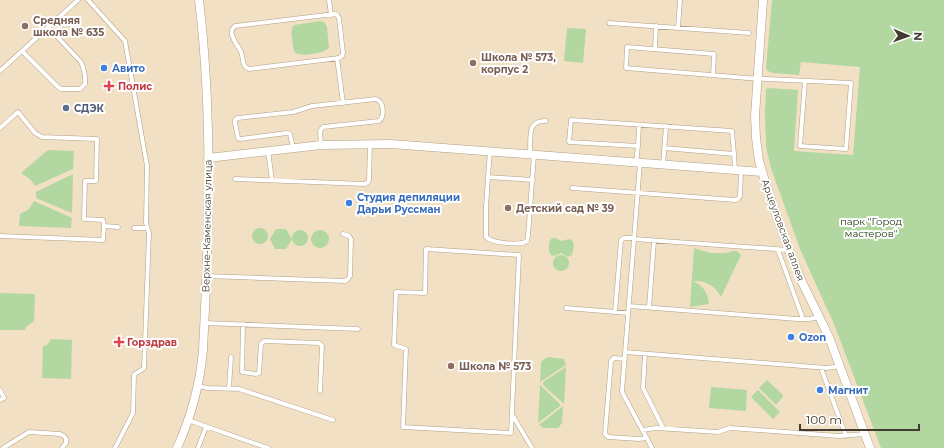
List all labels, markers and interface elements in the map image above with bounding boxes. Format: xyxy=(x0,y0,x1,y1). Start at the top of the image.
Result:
place label: Средняя школа № 635 xyxy=(33,14,104,39)
north arrow xyxy=(888,16,928,56)
marker: Средняя школа № 635 xyxy=(20,21,30,31)
text: N xyxy=(911,32,925,41)
place label: Школа № 573, корпус 2 xyxy=(481,51,556,76)
marker: Школа № 573, корпус 2 xyxy=(468,58,478,68)
place label: Авито xyxy=(112,62,145,75)
marker: Авито xyxy=(99,63,109,73)
marker: Полис xyxy=(103,80,115,92)
place label: Полис xyxy=(118,80,152,93)
place label: СДЭК xyxy=(74,102,105,115)
marker: СДЭК xyxy=(61,103,71,113)
street label: Верхне-Каменская улица xyxy=(199,159,215,293)
street label: Арцеуловская аллея xyxy=(758,177,808,283)
place label: Студия депиляции Дарьи Руссман xyxy=(357,191,460,216)
marker: Студия депиляции Дарьи Руссман xyxy=(344,198,354,208)
place label: Детский сад № 39 xyxy=(516,202,614,215)
marker: Детский сад № 39 xyxy=(503,203,513,213)
park label: парк "Город мастеров" xyxy=(840,215,903,240)
place label: Ozon xyxy=(799,331,826,344)
marker: Ozon xyxy=(786,332,796,342)
place label: Горздрав xyxy=(127,336,177,349)
marker: Горздрав xyxy=(114,337,124,347)
place label: Школа № 573 xyxy=(459,360,531,373)
marker: Школа № 573 xyxy=(446,361,456,371)
place label: Магнит xyxy=(828,384,869,397)
marker: Магнит xyxy=(815,385,825,395)
scale bar xyxy=(800,406,919,432)
text: 100 m xyxy=(806,412,842,427)

